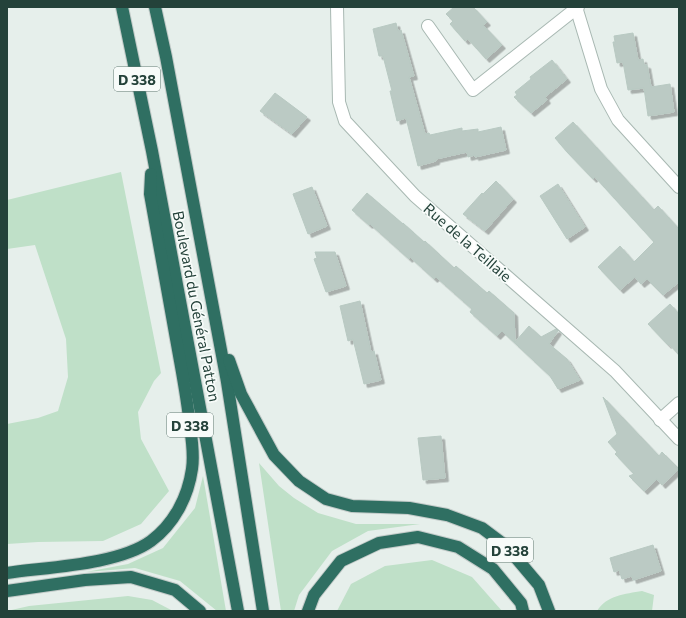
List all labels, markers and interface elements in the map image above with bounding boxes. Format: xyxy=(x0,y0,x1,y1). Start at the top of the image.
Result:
road number: D 338 xyxy=(114,67,160,91)
street label: Rue de la Teillaie xyxy=(420,199,516,285)
street label: Boulevard du Général Patton xyxy=(170,209,224,403)
road number: D 338 xyxy=(167,413,213,437)
road number: D 338 xyxy=(487,538,533,562)

